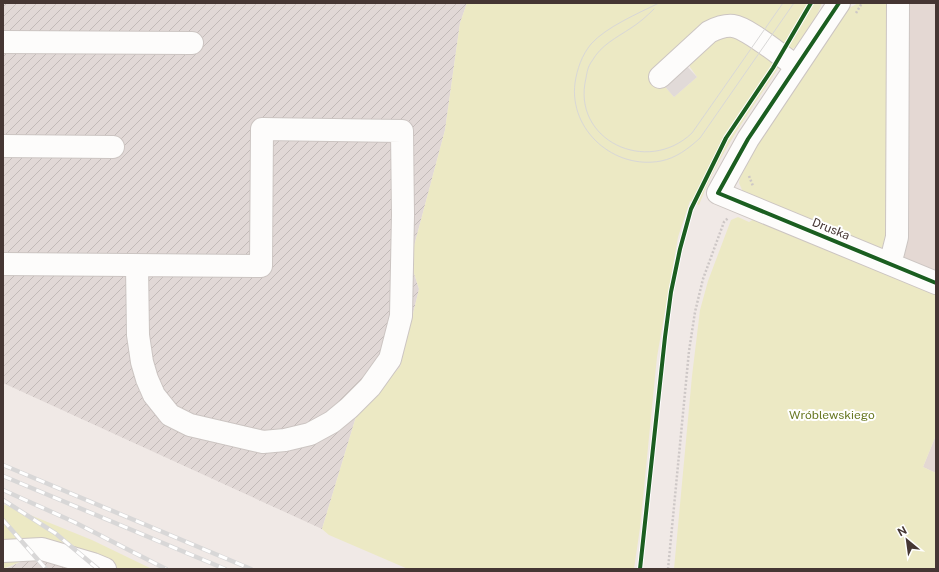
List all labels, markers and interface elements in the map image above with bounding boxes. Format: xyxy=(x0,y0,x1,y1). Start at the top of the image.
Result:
street label: Druska xyxy=(810,215,852,243)
park label: Wróblewskiego xyxy=(789,408,875,422)
north arrow xyxy=(887,520,927,560)
text: N xyxy=(895,524,909,539)

